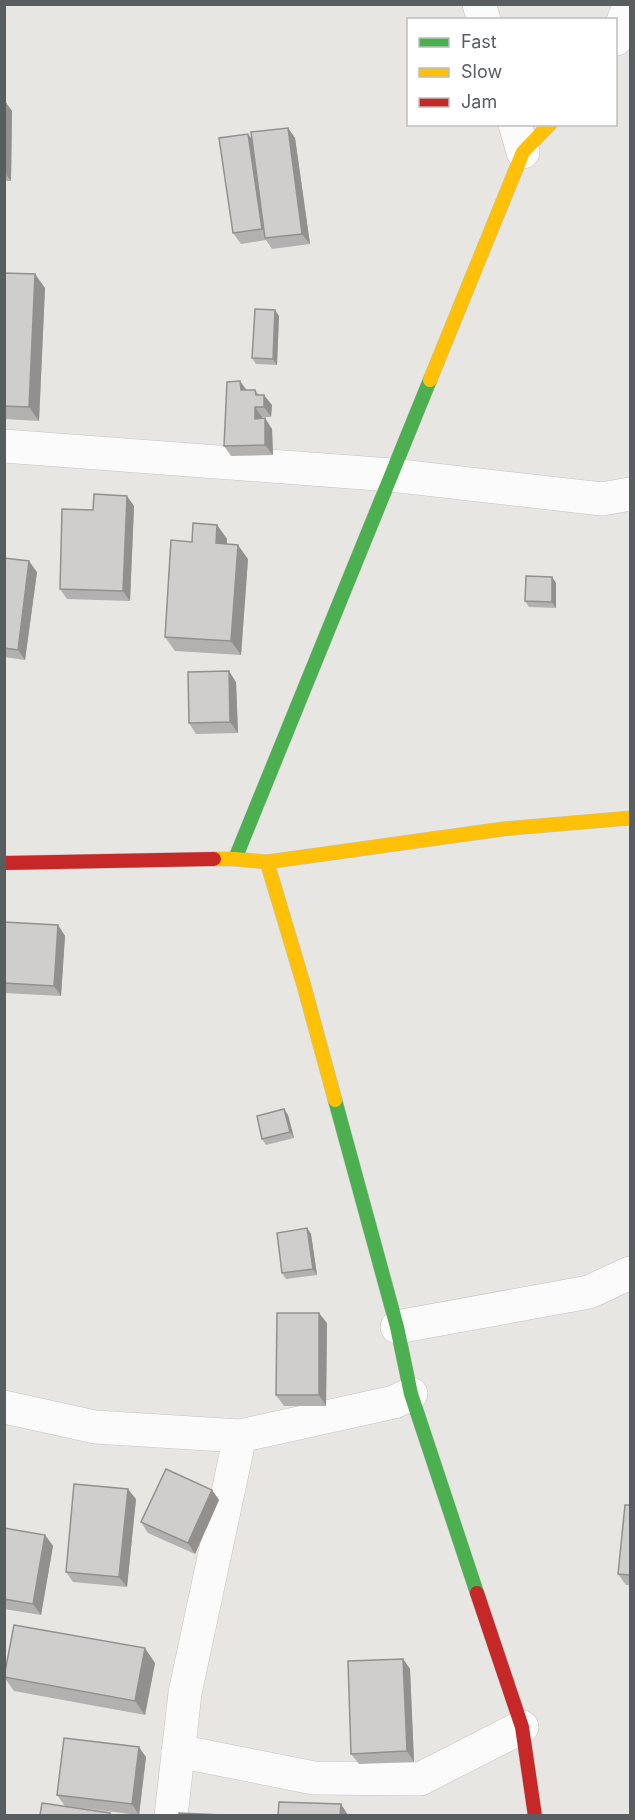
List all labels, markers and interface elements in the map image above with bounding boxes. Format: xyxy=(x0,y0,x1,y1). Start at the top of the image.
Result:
legend xyxy=(407,18,617,126)
text: Fast xyxy=(461,31,497,52)
text: Slow xyxy=(461,61,502,82)
text: Jam xyxy=(461,91,497,112)

